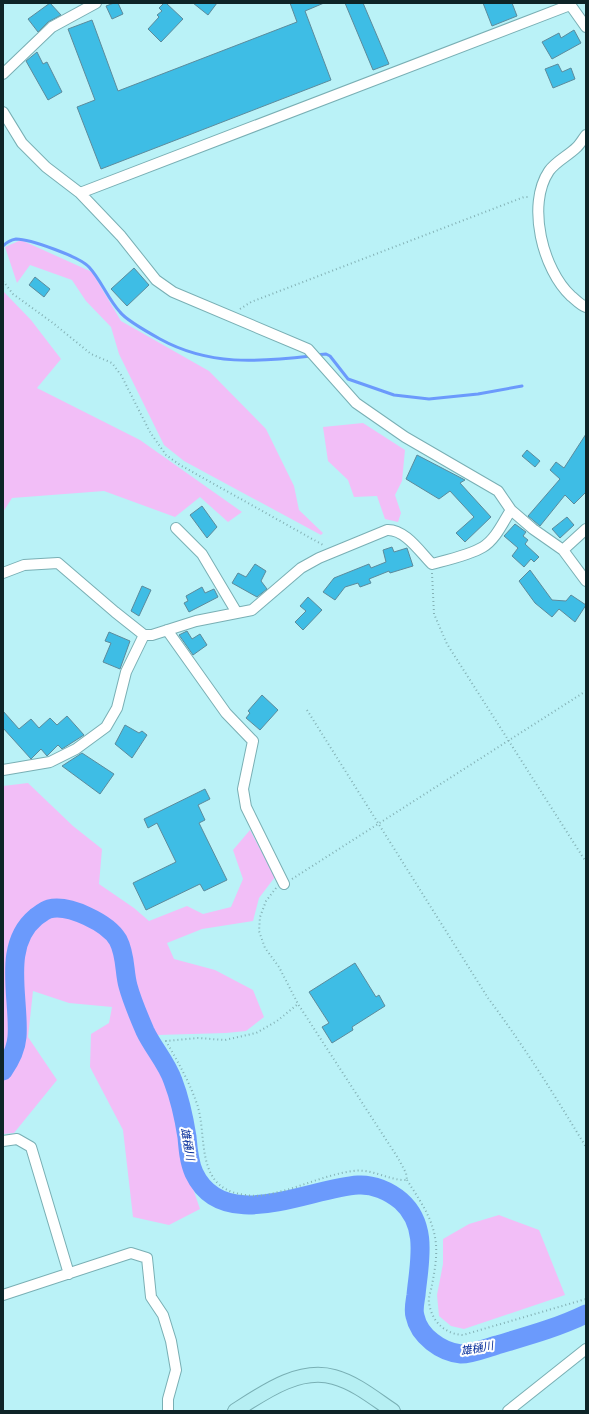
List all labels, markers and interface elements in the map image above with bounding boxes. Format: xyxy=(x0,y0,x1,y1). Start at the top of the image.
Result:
water label: 雄樋川 xyxy=(178,1127,197,1162)
water label: 雄樋川 xyxy=(460,1339,495,1358)

